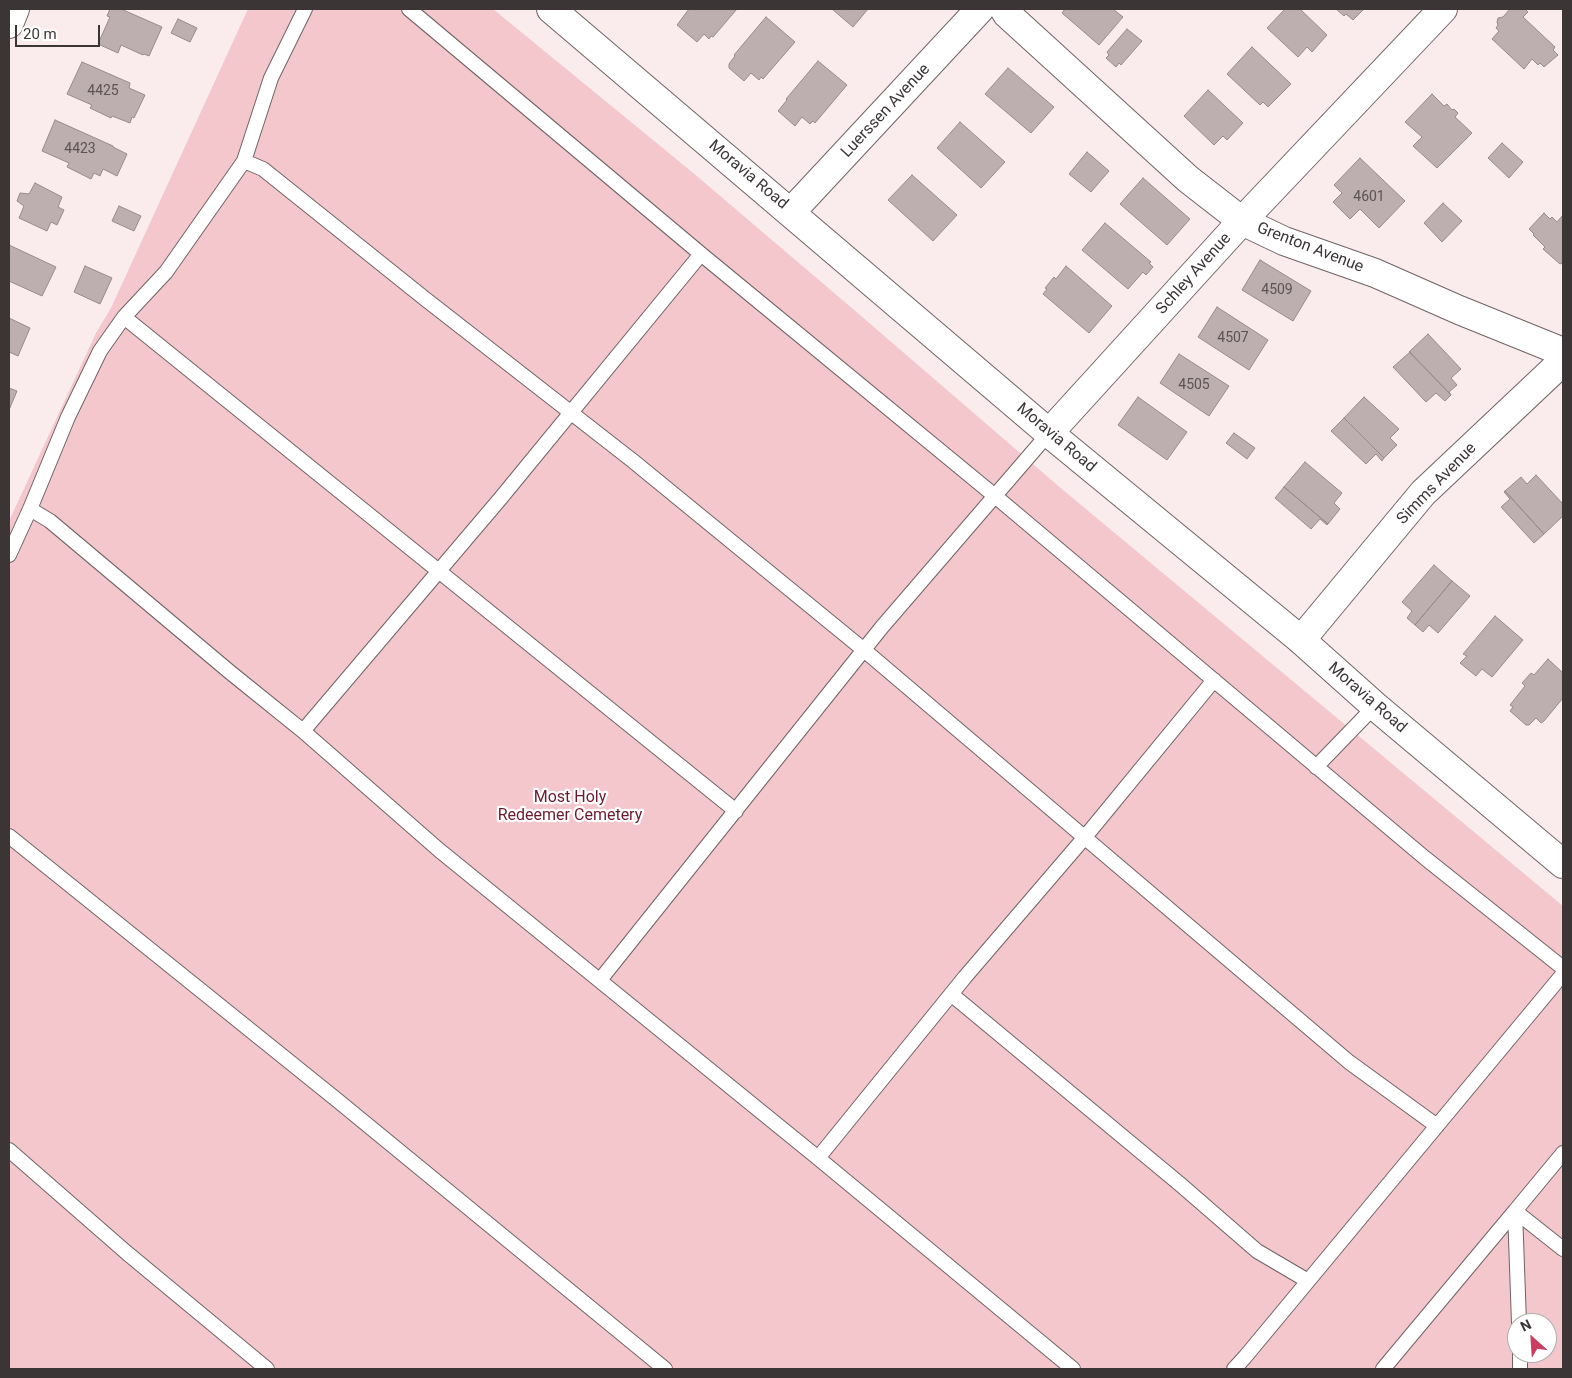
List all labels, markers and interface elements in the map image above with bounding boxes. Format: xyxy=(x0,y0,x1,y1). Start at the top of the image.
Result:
scale bar xyxy=(18,15,102,47)
text: 20 m xyxy=(23,25,57,43)
street label: Luerssen Avenue xyxy=(838,60,934,162)
house number: 4425 xyxy=(87,83,119,99)
street label: Moravia Road xyxy=(704,136,792,214)
house number: 4423 xyxy=(64,141,96,157)
house number: 4601 xyxy=(1353,189,1385,205)
street label: Grenton Avenue xyxy=(1254,219,1366,277)
street label: Schley Avenue xyxy=(1152,229,1236,319)
house number: 4509 xyxy=(1261,282,1293,298)
house number: 4507 xyxy=(1217,330,1249,346)
house number: 4505 xyxy=(1178,377,1210,393)
street label: Moravia Road xyxy=(1012,399,1100,477)
street label: Simms Avenue xyxy=(1393,439,1481,529)
street label: Moravia Road xyxy=(1324,659,1410,737)
park label: Most Holy Redeemer Cemetery xyxy=(498,788,642,826)
north arrow xyxy=(1507,1313,1557,1363)
text: N xyxy=(1518,1316,1534,1335)

